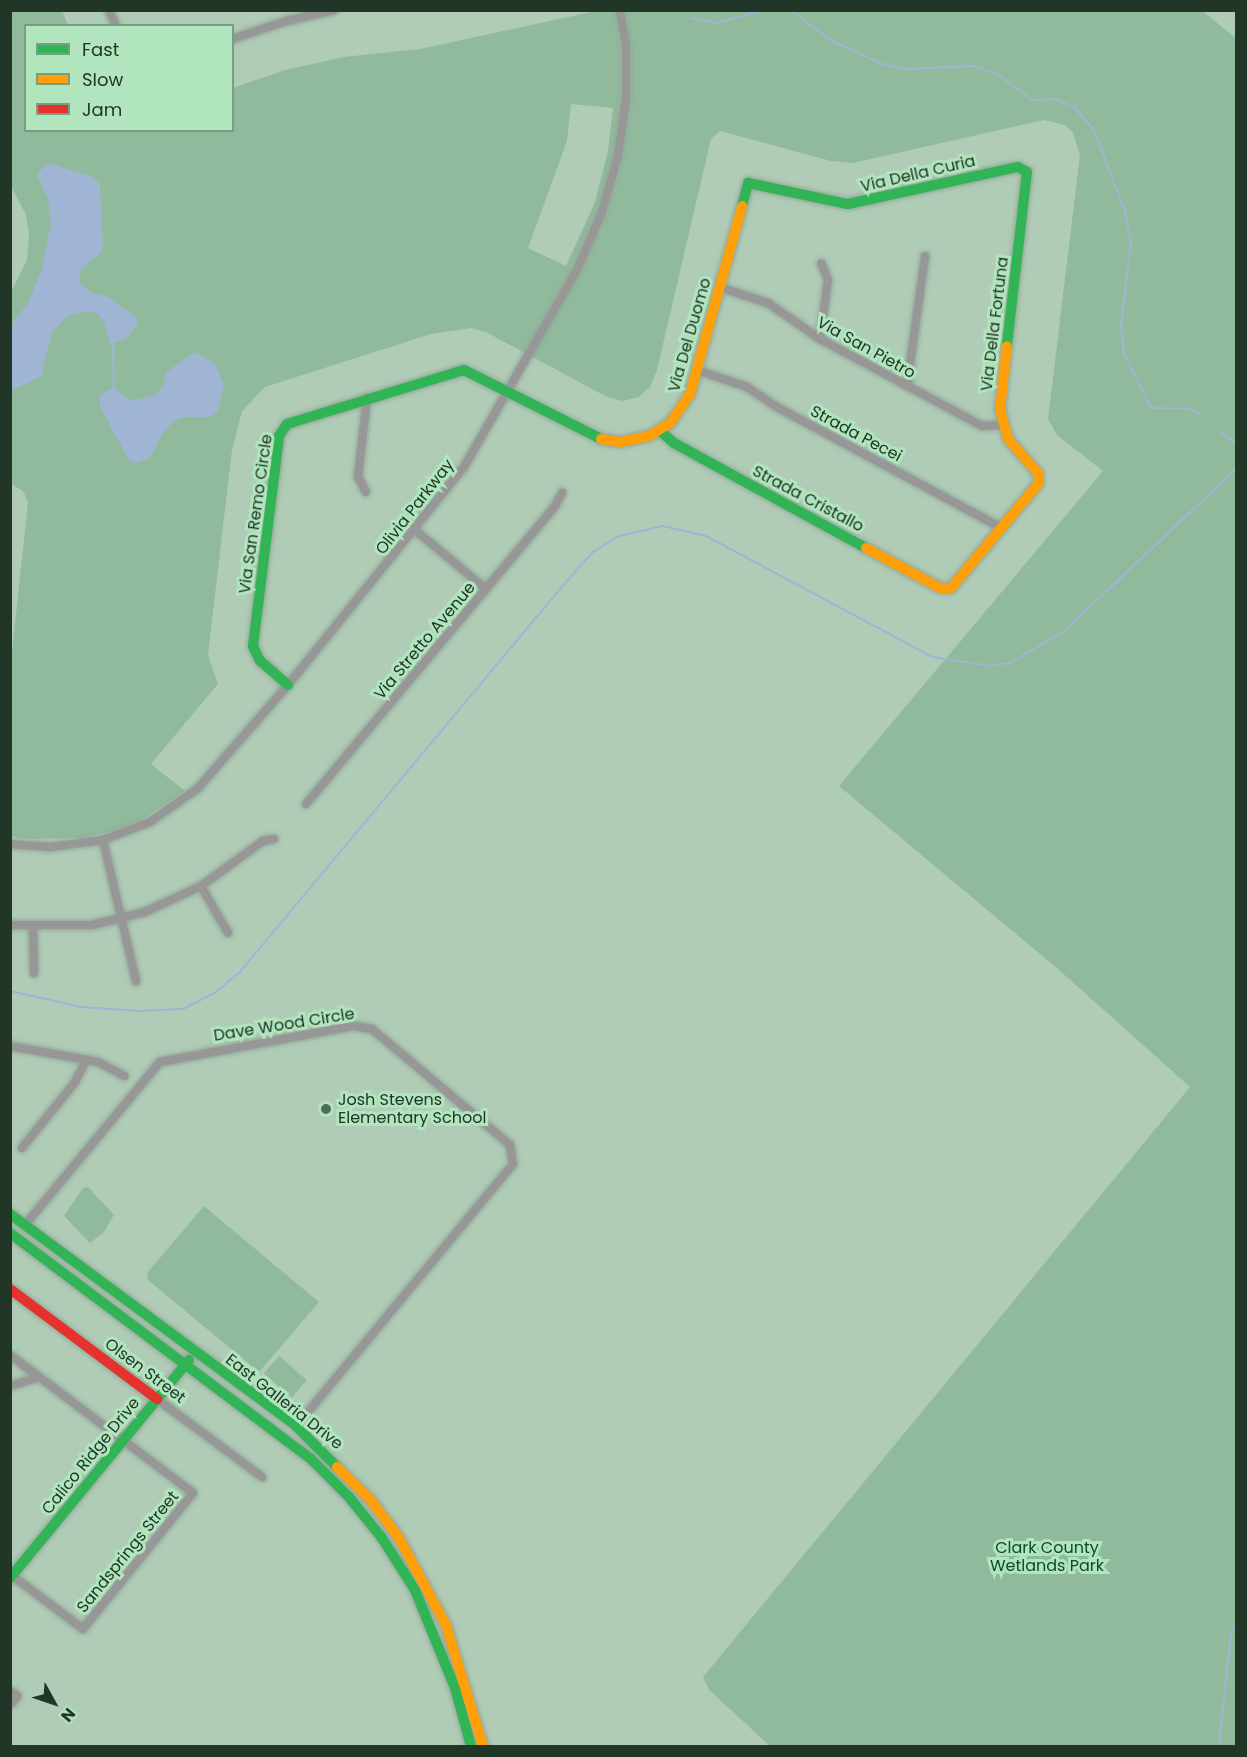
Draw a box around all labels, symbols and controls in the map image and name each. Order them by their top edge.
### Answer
legend [24,24,234,132]
text: Fast [82,37,119,62]
text: Slow [82,67,123,92]
text: Jam [82,97,122,122]
street label: Via Della Curia [859,151,977,197]
street label: Via Della Fortuna [977,256,1013,392]
street label: Via Del Duomo [665,276,715,394]
street label: Via San Pietro [813,313,919,383]
street label: Strada Pecei [807,402,905,466]
street label: Via San Remo Circle [235,433,277,595]
street label: Olivia Parkway [372,456,458,558]
street label: Strada Cristallo [749,462,867,536]
street label: Via Stretto Avenue [370,578,480,704]
street label: Dave Wood Circle [212,1004,356,1046]
place label: Josh Stevens Elementary School [338,1090,486,1128]
marker: Josh Stevens Elementary School [319,1102,333,1116]
street label: Olsen Street [101,1334,189,1408]
street label: East Galleria Drive [221,1350,347,1454]
street label: Calico Ridge Drive [38,1394,144,1518]
street label: Sandsprings Street [73,1487,183,1617]
park label: Clark County Wetlands Park [990,1538,1104,1576]
north arrow [24,1673,84,1733]
text: N [55,1703,81,1727]

